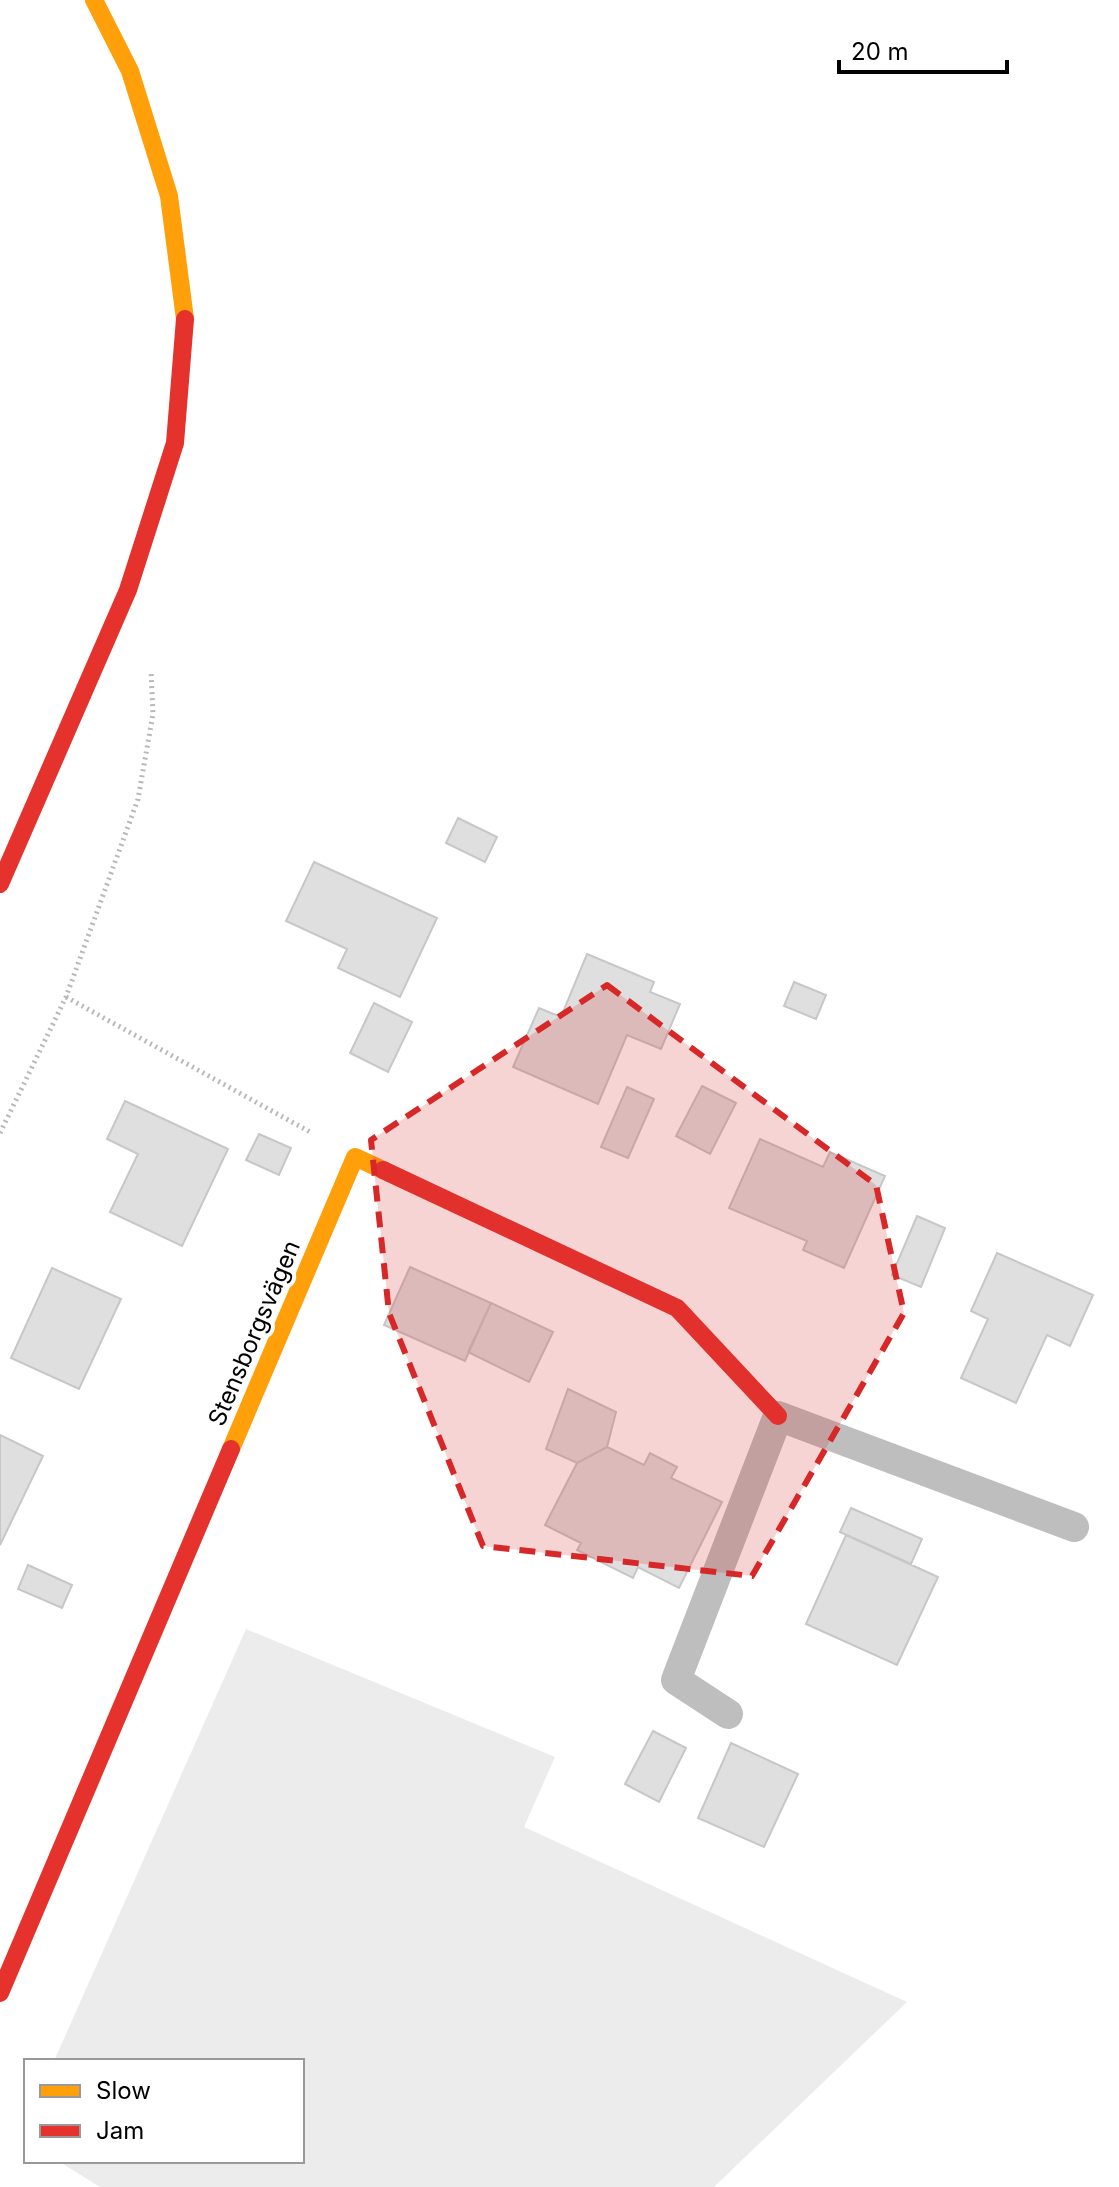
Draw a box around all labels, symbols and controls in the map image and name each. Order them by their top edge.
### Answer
scale bar [839,24,1007,74]
text: 20 m [851,37,909,66]
street label: Stensborgsvägen [202,1236,306,1430]
legend [24,2059,304,2163]
text: Slow [96,2076,151,2105]
text: Jam [96,2116,144,2145]

